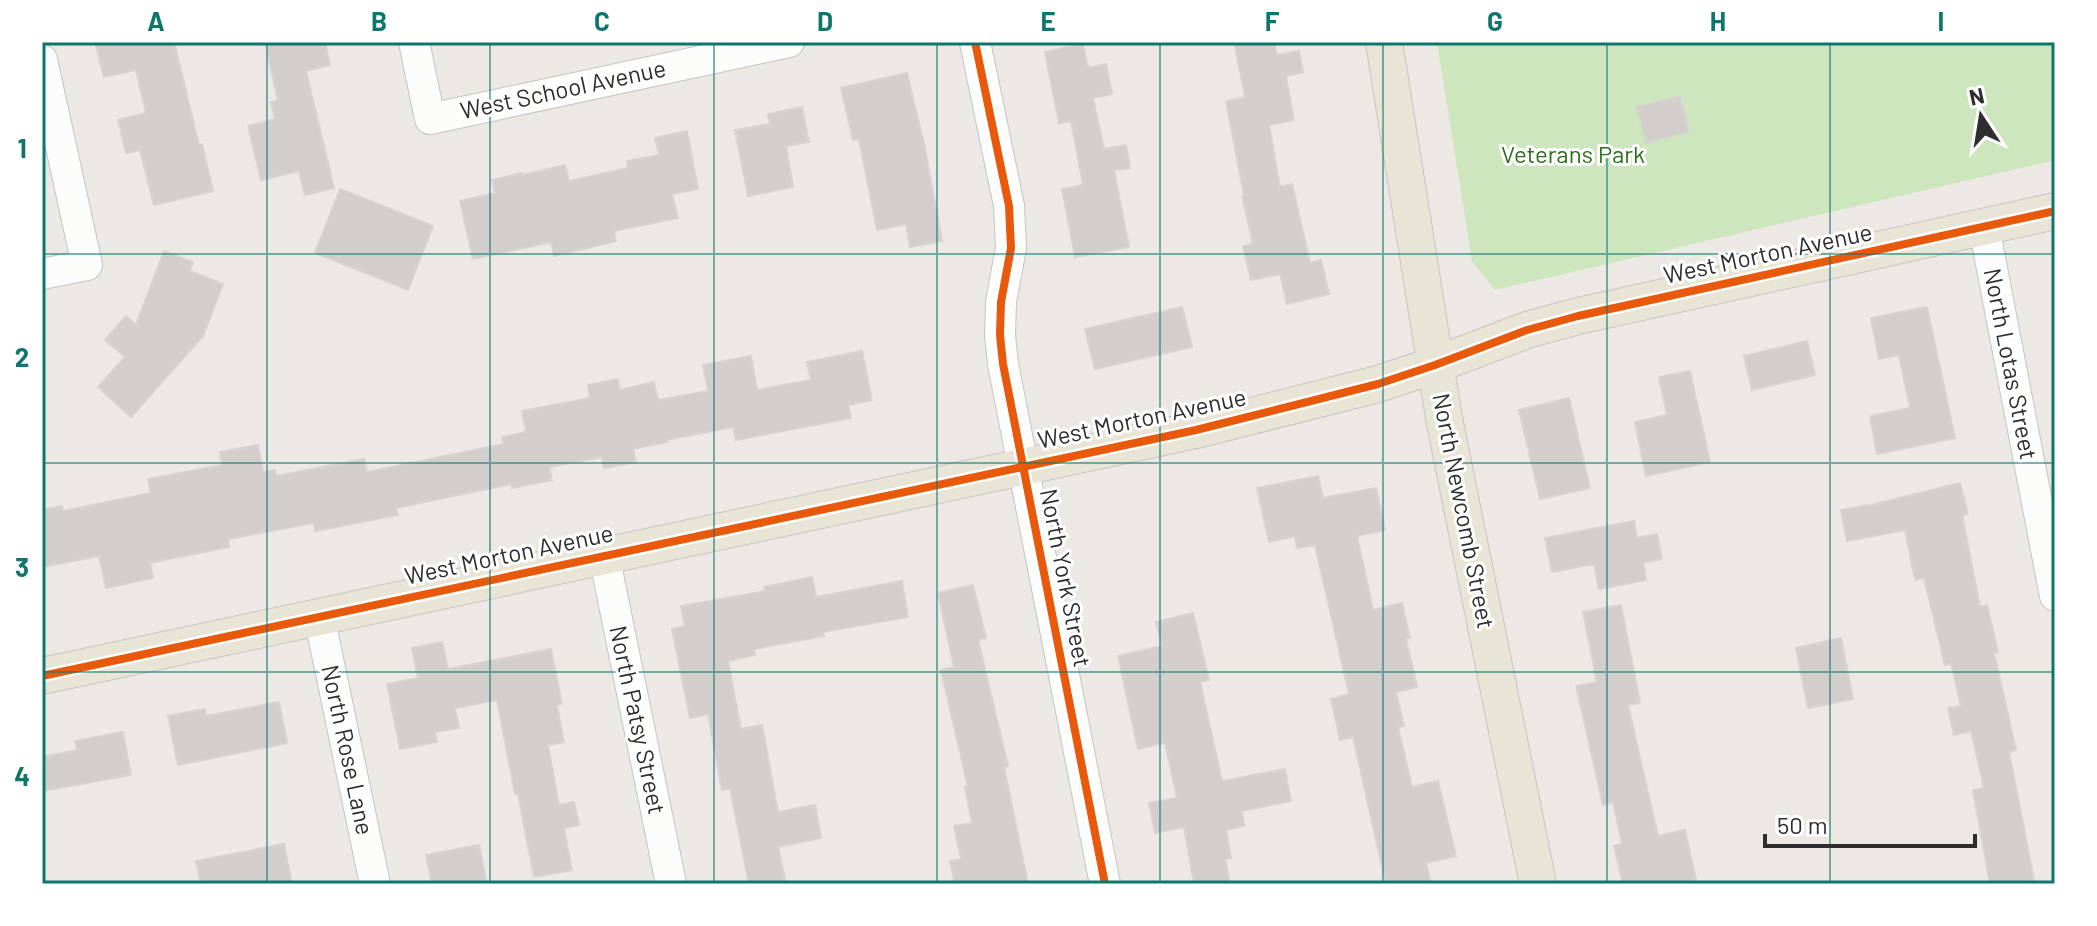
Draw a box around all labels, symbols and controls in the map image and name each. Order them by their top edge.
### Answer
text: A [147,5,165,36]
text: B [371,5,387,36]
text: C [594,5,610,36]
text: D [817,5,833,36]
text: E [1040,5,1056,36]
text: F [1265,5,1280,36]
text: G [1487,5,1503,36]
text: H [1710,5,1726,36]
text: I [1938,5,1944,36]
street label: West School Avenue [457,53,668,124]
north arrow [1941,76,2021,156]
text: N [1967,81,1986,110]
text: 1 [17,132,27,163]
park label: Veterans Park [1501,139,1645,168]
street label: West Morton Avenue [1661,216,1875,289]
street label: North Lotas Street [1979,266,2044,462]
text: 2 [15,341,29,372]
street label: West Morton Avenue [1035,381,1249,454]
street label: North Newcomb Street [1427,391,1502,631]
street label: North York Street [1035,486,1098,669]
street label: West Morton Avenue [402,517,616,590]
text: 3 [15,551,29,582]
street label: North Patsy Street [604,623,673,817]
street label: North Rose Lane [316,662,381,837]
text: 4 [14,760,30,791]
scale bar [1765,798,1975,848]
text: 50 m [1777,810,1828,839]

